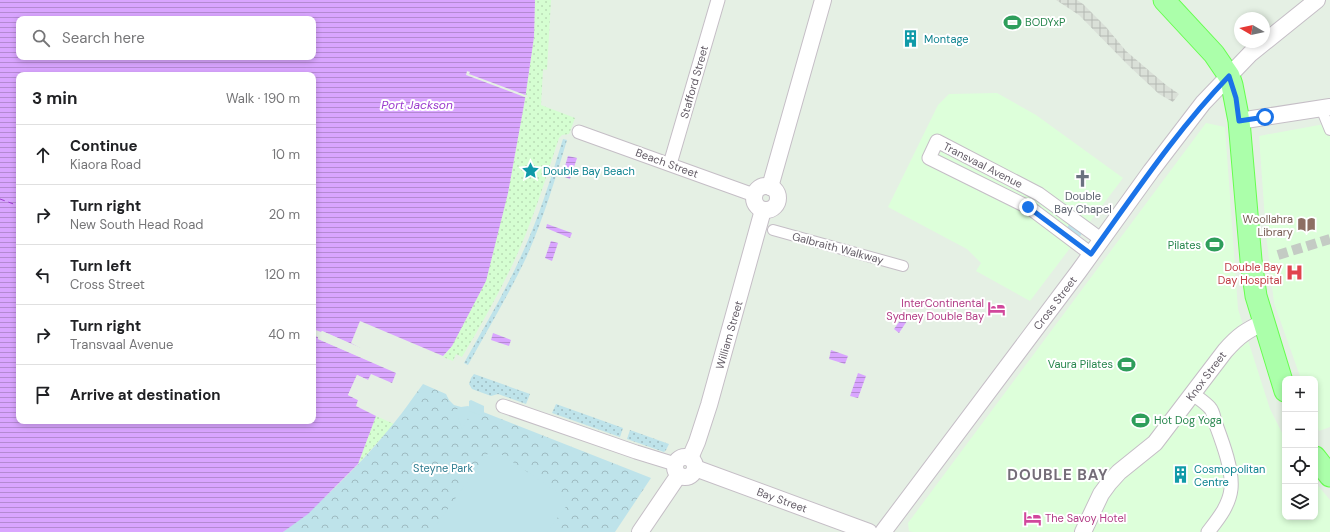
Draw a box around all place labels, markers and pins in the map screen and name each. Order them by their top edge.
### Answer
sports icon: BODYxP [1002,12,1022,32]
place label: BODYxP [1025,15,1065,29]
building icon: Montage [901,29,921,49]
place label: Montage [924,32,969,46]
place icon: Double Bay Beach [520,161,540,181]
place label: Double Bay Beach [543,164,635,178]
church icon: Double Bay Chapel [1073,168,1093,188]
place label: Double Bay Chapel [1054,189,1112,216]
place label: Woollahra Library [1243,212,1293,239]
library icon: Woollahra Library [1296,215,1316,235]
sports icon: Pilates [1204,235,1224,255]
place label: Pilates [1168,238,1201,252]
place label: Double Bay Day Hospital [1218,260,1282,287]
hospital icon: Double Bay Day Hospital [1285,263,1305,283]
place label: InterContinental Sydney Double Bay [886,296,984,323]
hotel icon: InterContinental Sydney Double Bay [987,299,1007,319]
sports icon: Vaura Pilates [1116,354,1136,374]
place label: Vaura Pilates [1048,357,1113,371]
sports icon: Hot Dog Yoga [1131,410,1151,430]
place label: Hot Dog Yoga [1154,413,1222,427]
place label: Cosmopolitan Centre [1194,462,1265,489]
building icon: Cosmopolitan Centre [1171,465,1191,485]
hotel icon: The Savoy Hotel [1022,508,1042,528]
place label: The Savoy Hotel [1045,511,1126,525]

